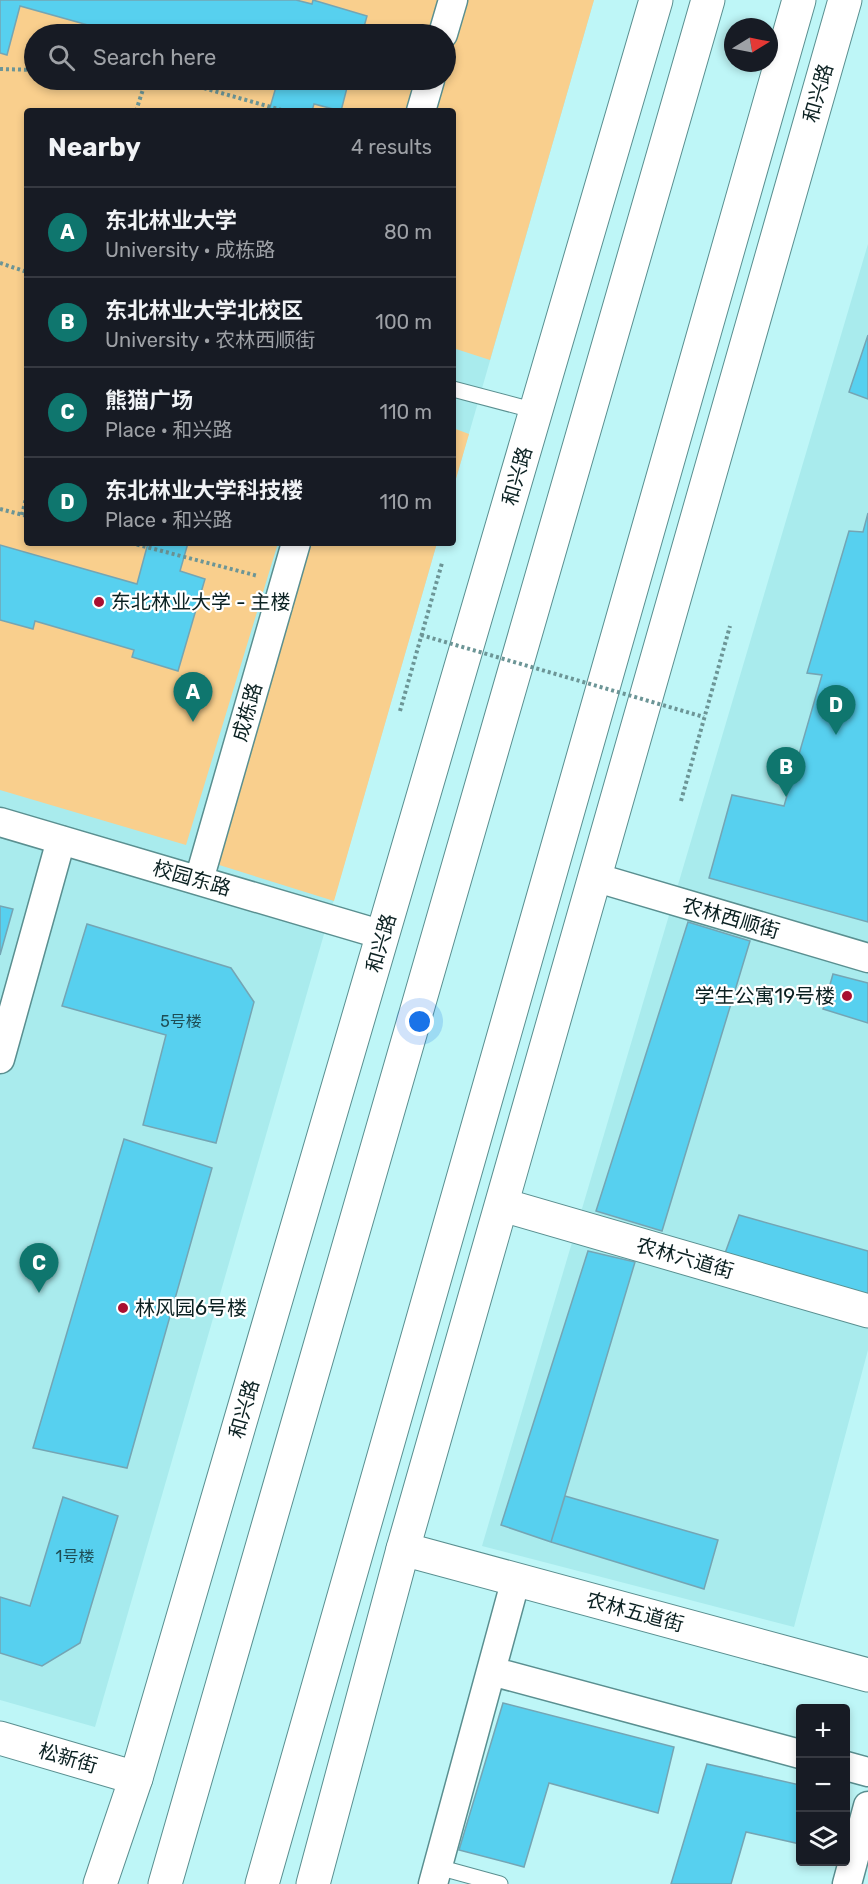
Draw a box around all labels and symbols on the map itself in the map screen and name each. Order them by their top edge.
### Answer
north arrow [724,18,778,72]
street label: 和兴路 [798,61,838,125]
street label: 和兴路 [497,444,537,508]
place label: 东北林业大学 - 主楼 [111,590,290,614]
marker: 东北林业大学 - 主楼 [92,595,106,609]
pin: A [174,672,212,722]
street label: 成栋路 [227,680,267,744]
pin: D [816,686,856,735]
pin: B [766,748,806,797]
street label: 校园东路 [150,855,234,901]
street label: 农林西顺街 [680,893,782,943]
street label: 和兴路 [361,911,401,975]
place label: 学生公寓19号楼 [695,984,835,1008]
marker: 学生公寓19号楼 [840,989,854,1003]
your location [405,1007,434,1036]
house number: 5号楼 [160,1012,202,1031]
street label: 农林六道街 [634,1233,736,1283]
pin: C [20,1244,58,1293]
place label: 林风园6号楼 [135,1296,247,1320]
marker: 林风园6号楼 [116,1301,130,1315]
street label: 和兴路 [224,1377,264,1441]
house number: 1号楼 [56,1547,94,1566]
street label: 农林五道街 [584,1587,686,1637]
street label: 松新街 [36,1738,100,1778]

